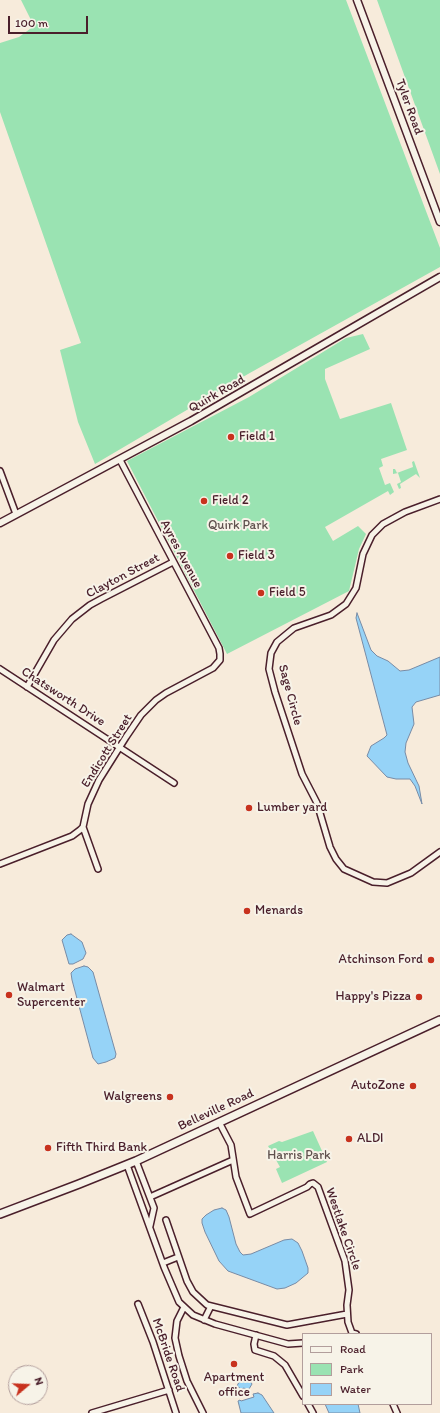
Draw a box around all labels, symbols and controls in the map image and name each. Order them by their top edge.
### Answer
scale bar [10,8,90,34]
text: 100 m [15,16,48,30]
street label: Tyler Road [392,77,426,137]
street label: Quirk Road [186,372,248,416]
place label: Field 1 [239,429,275,445]
marker: Field 1 [226,432,236,442]
place label: Field 2 [212,493,249,509]
marker: Field 2 [199,496,209,506]
street label: Ayres Avenue [157,517,205,591]
park label: Quirk Park [208,518,268,534]
place label: Field 3 [238,548,275,564]
street label: Clayton Street [84,550,162,602]
marker: Field 3 [225,551,235,561]
place label: Field 5 [269,585,306,601]
marker: Field 5 [256,588,266,598]
street label: Sage Circle [274,663,306,727]
street label: Chatsworth Drive [18,664,108,730]
street label: Endicott Street [78,711,136,791]
place label: Lumber yard [257,800,327,816]
marker: Lumber yard [244,803,254,813]
place label: Menards [255,903,303,919]
marker: Menards [242,906,252,916]
place label: Atchinson Ford [339,952,423,968]
marker: Atchinson Ford [426,955,436,965]
place label: Walmart Supercenter [17,980,85,1011]
place label: Happy's Pizza [336,989,411,1005]
marker: Walmart Supercenter [4,990,14,1000]
marker: Happy's Pizza [414,992,424,1002]
place label: AutoZone [351,1078,405,1094]
marker: AutoZone [408,1081,418,1091]
street label: Belleville Road [176,1086,256,1134]
place label: Walgreens [104,1089,162,1105]
marker: Walgreens [165,1092,175,1102]
place label: ALDI [357,1131,383,1147]
marker: ALDI [344,1134,354,1144]
place label: Fifth Third Bank [56,1140,147,1156]
marker: Fifth Third Bank [43,1143,53,1153]
park label: Harris Park [267,1148,331,1164]
street label: Westlake Circle [322,1186,364,1272]
street label: McBride Road [148,1316,188,1394]
legend [302,1333,432,1405]
text: Road [340,1342,366,1356]
marker: Apartment office [229,1359,239,1369]
text: Park [340,1362,364,1376]
north arrow [8,1365,48,1405]
place label: Apartment office [204,1370,264,1401]
text: N [32,1376,46,1387]
text: Water [340,1382,371,1396]

